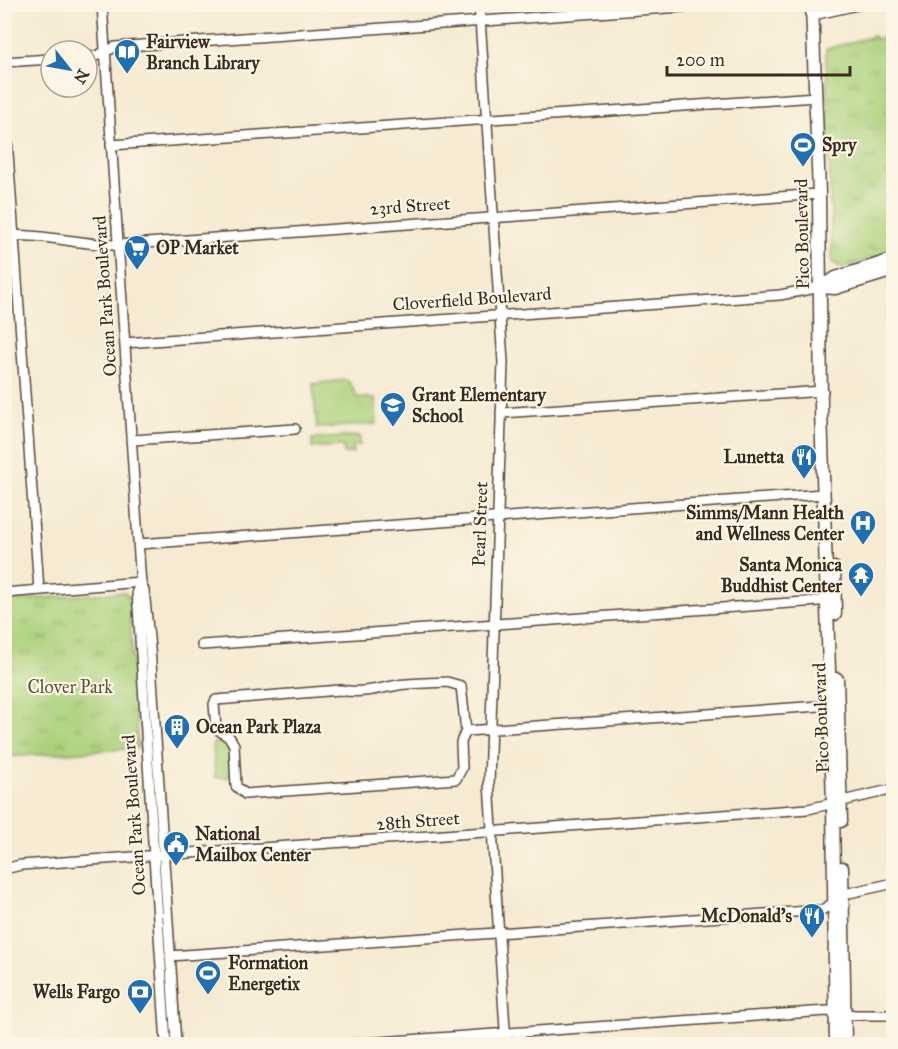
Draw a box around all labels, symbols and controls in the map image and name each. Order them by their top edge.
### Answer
place label: Fairview Branch Library [146,31,261,75]
library icon: Fairview Branch Library [112,37,142,75]
north arrow [39,39,99,99]
scale bar [667,39,850,77]
text: 200 m [676,49,725,71]
text: N [70,66,93,88]
sports icon: Spry [788,130,818,168]
place label: Spry [822,134,858,157]
street label: Pico Boulevard [790,178,814,290]
street label: 23rd Street [369,192,451,220]
street label: Ocean Park Boulevard [88,215,122,377]
supermarket icon: OP Market [122,233,152,271]
place label: OP Market [156,237,239,259]
street label: Cloverfield Boulevard [392,282,552,316]
place label: Grant Elementary School [412,384,548,427]
school or university icon: Grant Elementary School [378,390,408,428]
restaurant icon: Lunetta [789,442,819,480]
place label: Lunetta [724,446,784,468]
street label: Pearl Street [468,480,492,567]
place label: Simms/Mann Health and Wellness Center [686,502,845,545]
hospital icon: Simms/Mann Health and Wellness Center [848,508,878,546]
place label: Santa Monica Buddhist Center [721,554,843,597]
temple icon: Santa Monica Buddhist Center [846,560,876,598]
street label: Pico Boulevard [808,662,834,774]
park label: Clover Park [27,676,113,698]
building icon: Ocean Park Plaza [162,712,192,750]
place label: Ocean Park Plaza [196,716,322,738]
street label: Ocean Park Boulevard [117,734,151,896]
street label: 28th Street [376,807,461,835]
place label: National Mailbox Center [195,823,312,866]
public building icon: National Mailbox Center [161,829,191,867]
restaurant icon: McDonald's [797,901,827,939]
place label: McDonald's [701,905,792,927]
place label: Formation Energetix [228,952,308,996]
sports icon: Formation Energetix [193,958,223,996]
bank icon: Wells Fargo [125,977,155,1015]
place label: Wells Fargo [33,981,120,1004]

